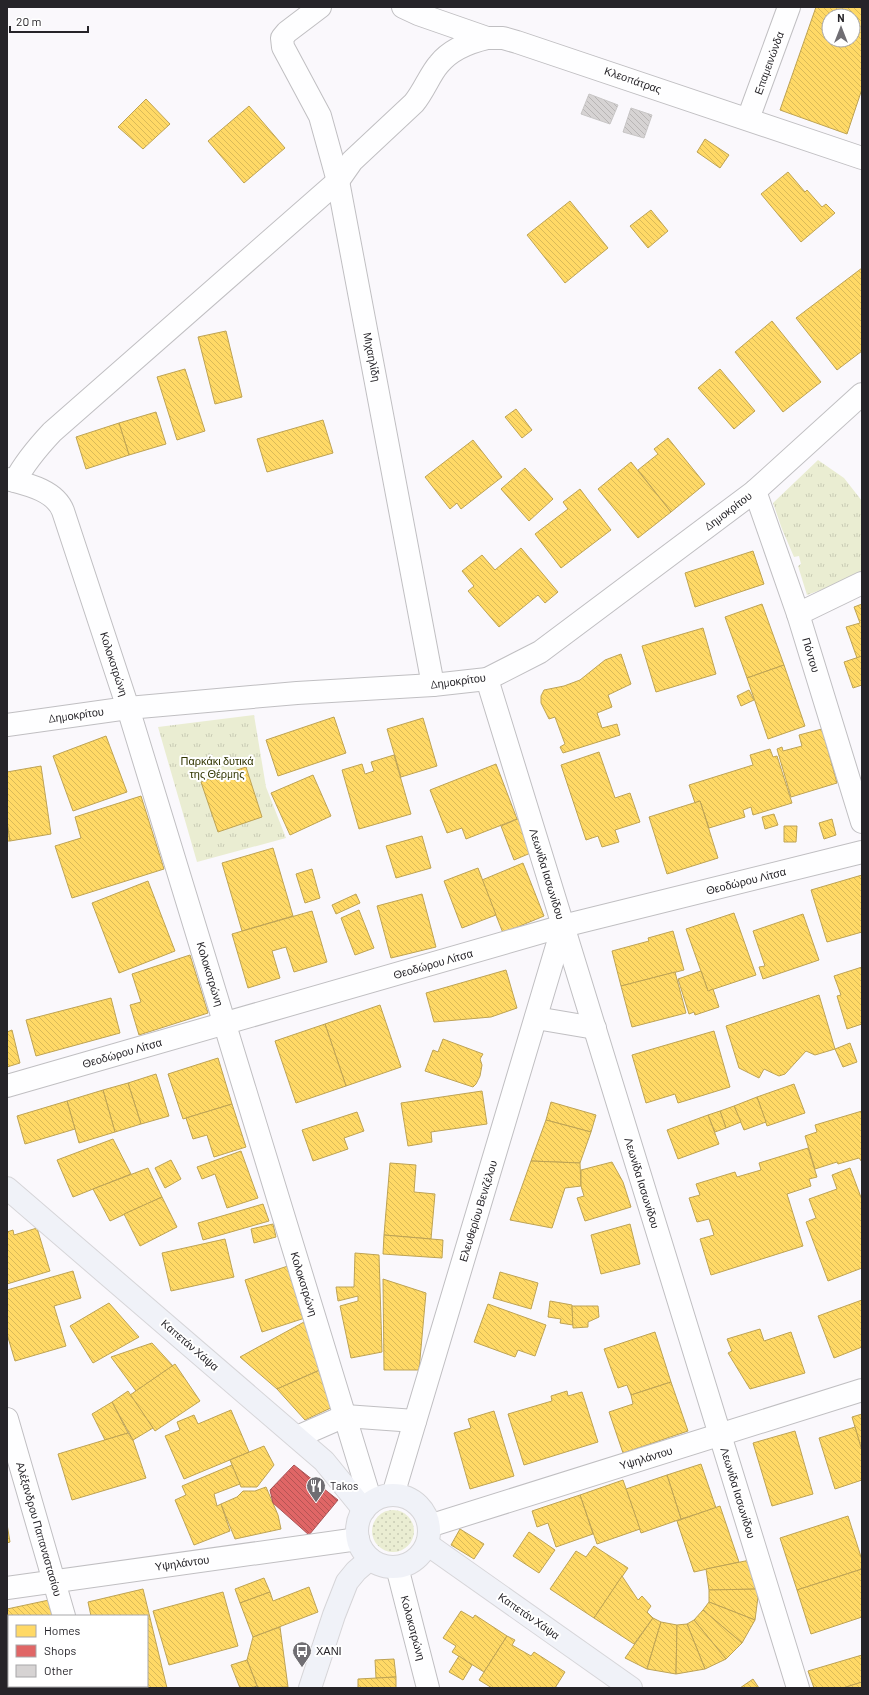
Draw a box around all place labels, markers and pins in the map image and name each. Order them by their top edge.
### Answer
restaurant icon: Takos [305,1475,327,1503]
place label: Takos [330,1479,358,1492]
bus stop icon: ΧΑΝΙ [291,1640,313,1668]
place label: ΧΑΝΙ [316,1644,342,1657]

